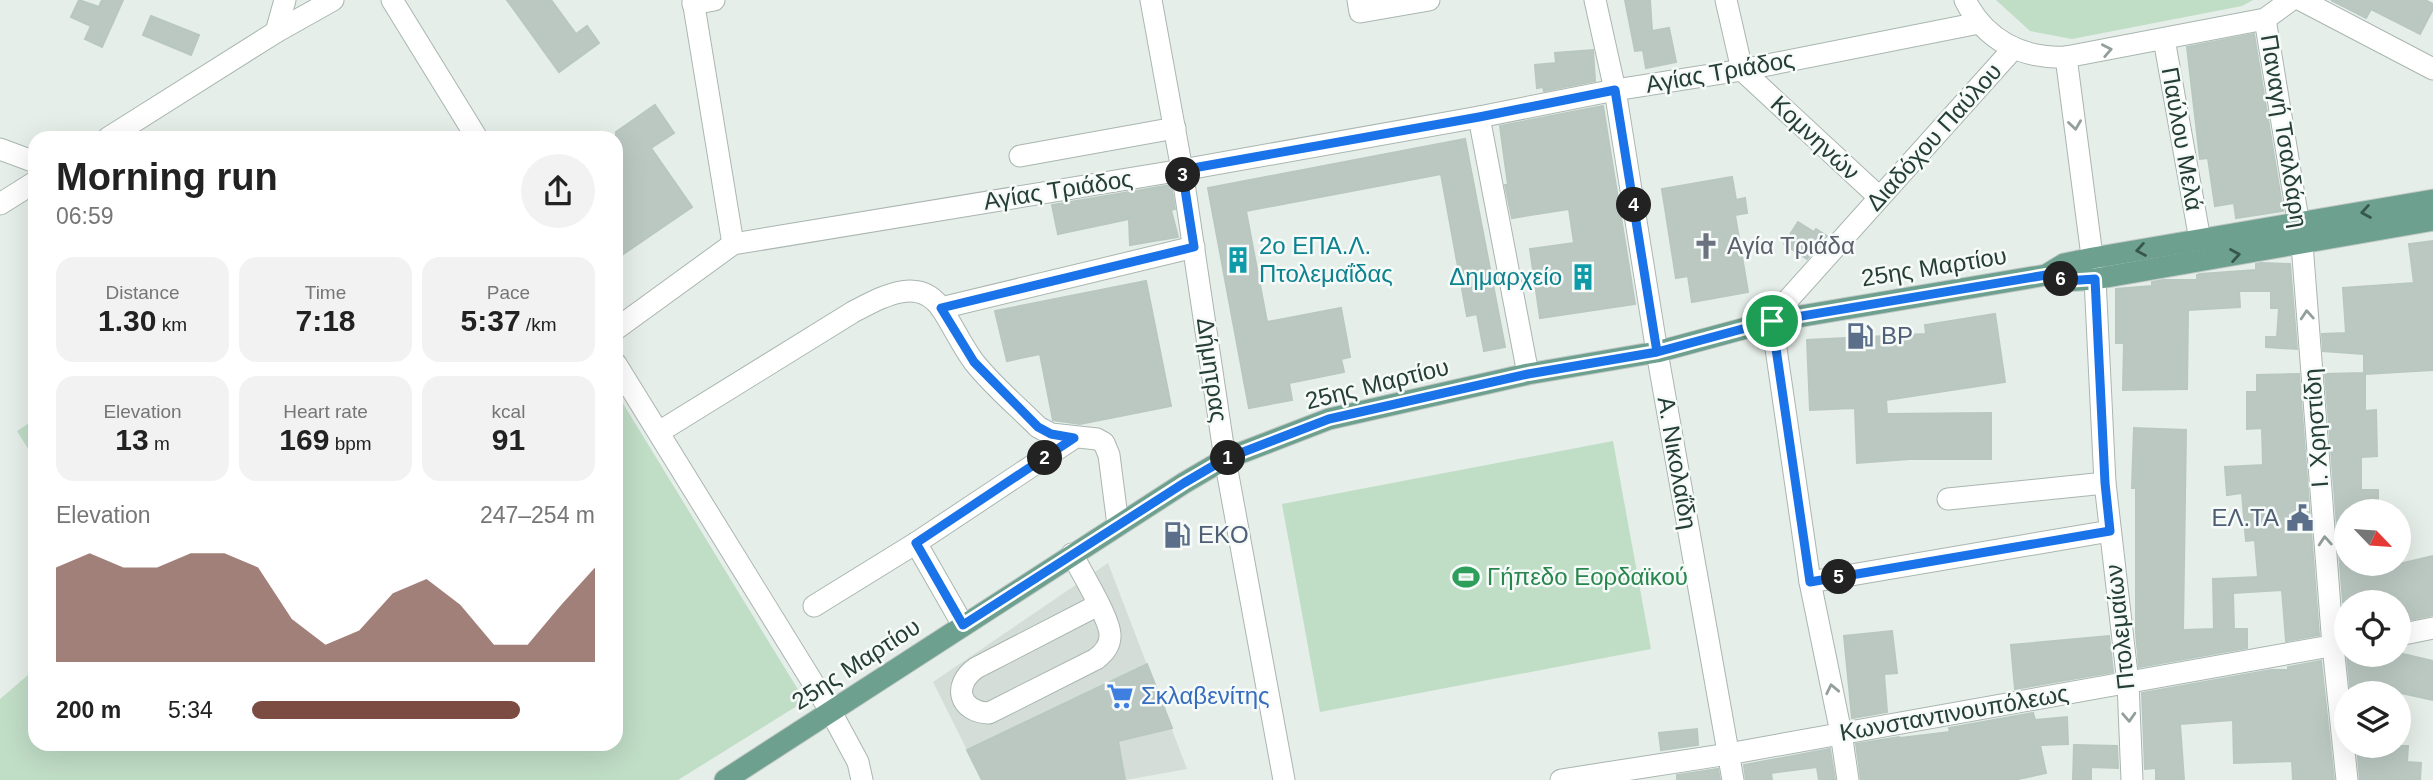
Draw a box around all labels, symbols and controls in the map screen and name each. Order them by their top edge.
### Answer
street label: Παναγή Τσαλδάρη [2256,32,2313,229]
one-way arrow [2101,43,2113,58]
street label: Αγίας Τριάδος [1644,45,1796,98]
street label: Διαδόχου Παύλου [1860,57,2007,216]
street label: Παύλου Μελά [2157,65,2208,213]
street label: Κομνηνών [1766,90,1865,185]
one-way arrow [2067,119,2082,131]
button: share [521,154,595,228]
text: Morning run [56,156,278,198]
pin: 3 [1166,158,1200,192]
street label: Αγίας Τριάδος [982,164,1134,215]
text: 3 [1177,164,1188,185]
pin: 4 [1616,188,1652,222]
text: 4 [1628,194,1639,215]
text: 06:59 [56,203,114,229]
one-way arrow [2360,204,2372,219]
church icon: Αγία Τριάδα [1691,231,1721,261]
place label: 2ο ΕΠΑ.Λ. Πτολεμαΐδας [1259,232,1393,287]
place label: Αγία Τριάδα [1727,232,1855,259]
street label: 25ης Μαρτίου [1859,242,2009,291]
one-way arrow [2136,242,2147,257]
building icon: 2ο ΕΠΑ.Λ. Πτολεμαΐδας [1223,245,1253,275]
one-way arrow [2229,248,2241,263]
building icon: Δημαρχείο [1568,262,1598,292]
pin: 6 [2044,262,2078,296]
place label: Δημαρχείο [1449,263,1562,290]
text: 6 [2055,268,2066,289]
text: Distance [106,282,179,303]
text: Time [305,282,346,303]
text: Pace [487,282,530,303]
pin [1742,291,1802,351]
icon: arrive [1753,302,1791,340]
text: 1.30 [98,304,156,337]
text: 7:18 [295,304,356,337]
text: 5:37 [461,304,521,337]
one-way arrow [2300,309,2315,320]
text: km [156,314,187,335]
text: /km [521,314,556,335]
street label: Δήμητρας [1192,316,1233,424]
fuel station icon: BP [1845,321,1875,351]
place label: BP [1881,322,1913,349]
street label: 25ης Μαρτίου [1302,353,1451,414]
street label: Ι. Χρηστίδη [2298,368,2333,489]
street label: Α. Νικολαΐδη [1653,395,1702,531]
text: Elevation [103,401,182,422]
text: Heart rate [283,401,368,422]
text: kcal [492,401,525,422]
text: 13 [115,423,149,456]
text: 169 [279,423,329,456]
text: 91 [492,423,525,456]
text: m [149,433,170,454]
text: bpm [329,433,372,454]
pin: 2 [1028,440,1062,476]
pin: 1 [1210,440,1246,476]
text: 2 [1039,447,1050,468]
text: 1 [1222,447,1233,468]
north arrow [2334,499,2412,576]
map controls [2334,499,2411,758]
text: Elevation [56,502,151,528]
text: 247–254 m [480,502,595,528]
public building icon: ΕΛ.ΤΑ [2285,503,2315,533]
place label: ΕΛ.ΤΑ [2211,504,2279,531]
fuel station icon: EKO [1162,520,1192,550]
place label: EKO [1198,521,1249,548]
one-way arrow [2318,536,2333,547]
pin: 5 [1822,560,1856,594]
sports icon: Γήπεδο Εορδαϊκού [1451,562,1481,592]
place label: Γήπεδο Εορδαϊκού [1487,563,1688,590]
street label: Πτολεμαίων [2099,563,2140,691]
text: 5 [1833,566,1844,587]
button: locate [2334,590,2411,667]
street label: 25ης Μαρτίου [787,612,925,715]
street label: Κωνσταντινουπόλεως [1837,679,2071,746]
supermarket icon: Σκλαβενίτης [1105,681,1135,711]
button: layers [2334,681,2411,758]
place label: Σκλαβενίτης [1141,682,1270,709]
one-way arrow [1826,683,1841,695]
text: 200 m [56,697,121,723]
text: 5:34 [168,697,213,723]
one-way arrow [2122,712,2137,723]

